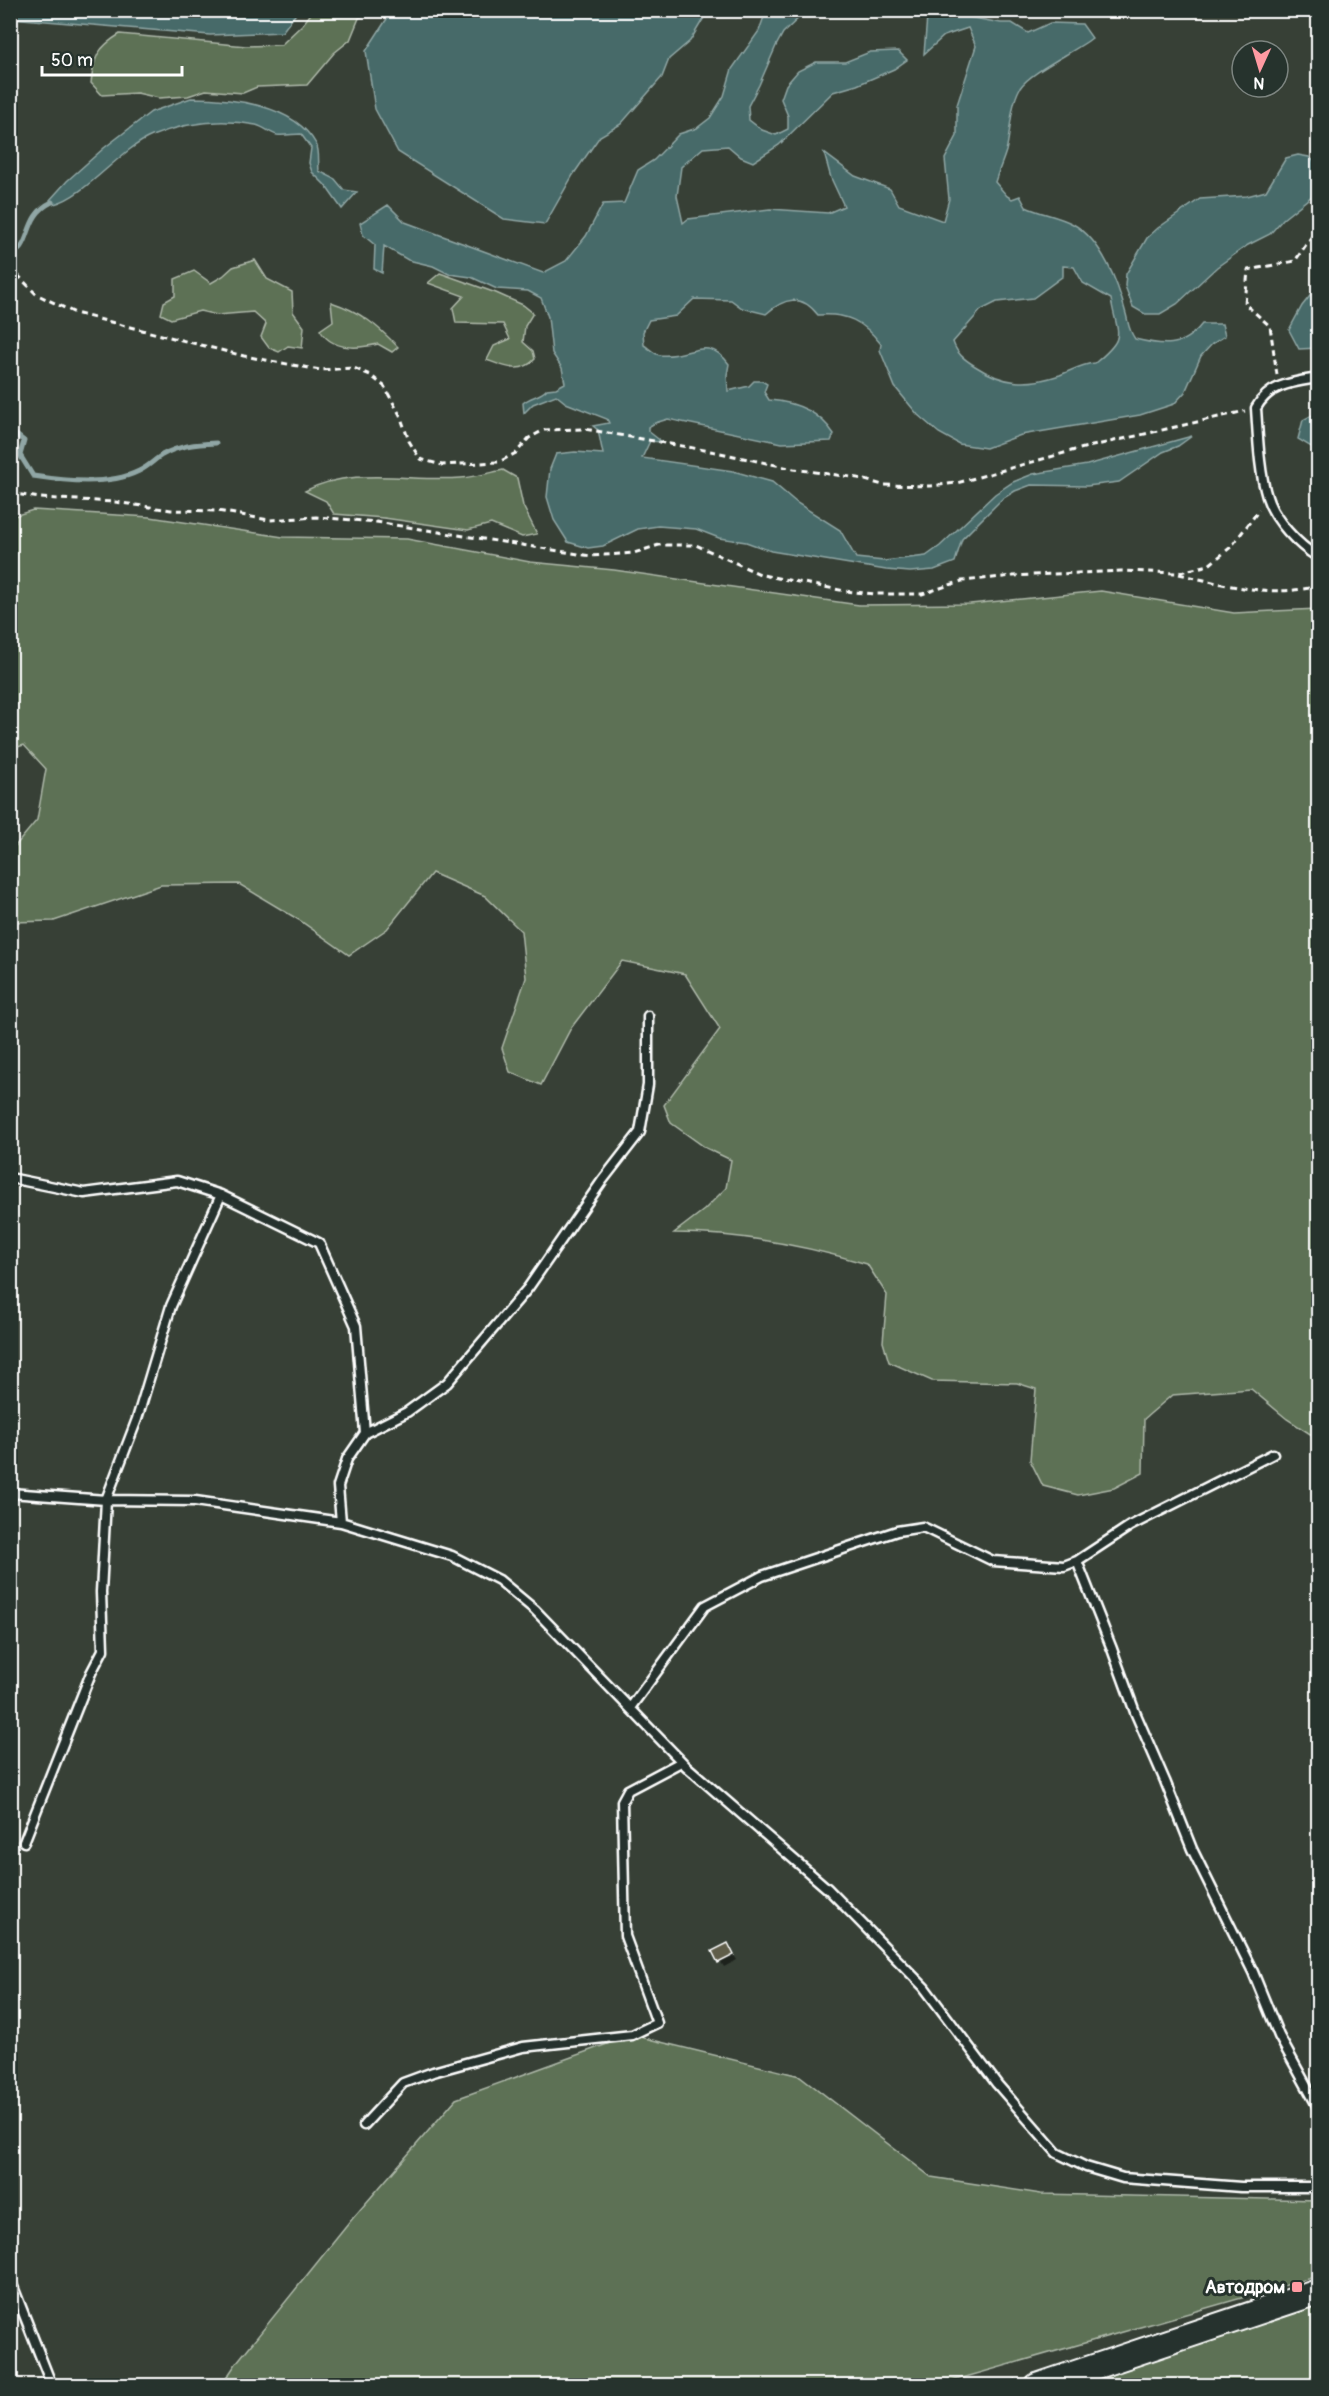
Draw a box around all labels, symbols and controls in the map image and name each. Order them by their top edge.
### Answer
scale bar [42,39,182,77]
north arrow [1230,39,1290,99]
text: 50 m [51,49,93,72]
text: N [1253,73,1265,93]
place label: Автодром [1205,2276,1285,2299]
marker: Автодром [1290,2280,1304,2294]

